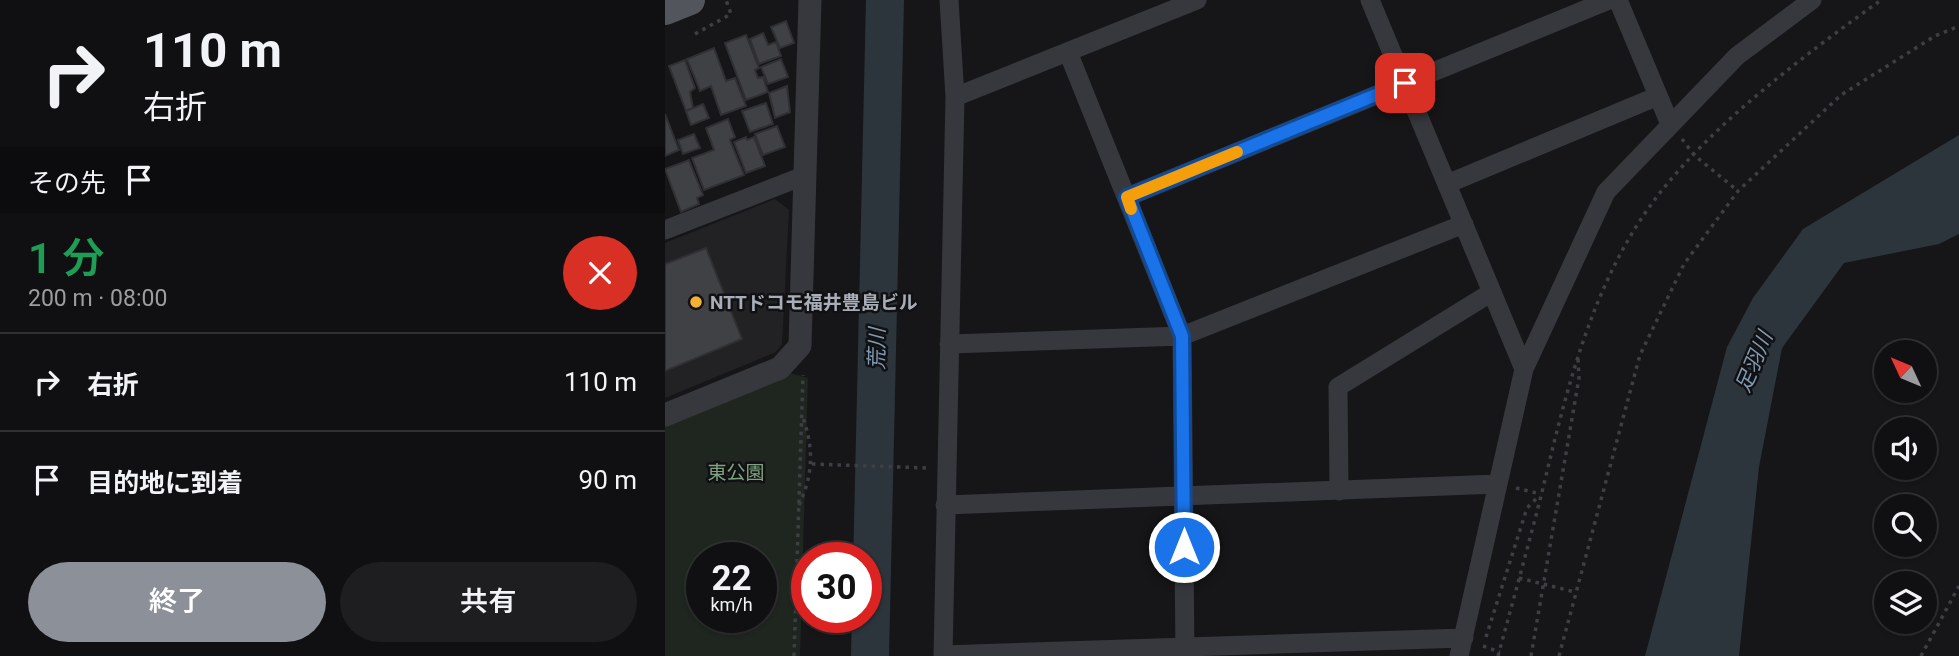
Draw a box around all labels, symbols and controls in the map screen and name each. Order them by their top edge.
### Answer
text: 110 m [143,22,282,79]
icon: right [28,28,119,119]
pin [1375,53,1435,113]
icon: arrive [1386,64,1424,102]
text: 右折 [143,88,207,126]
icon: arrive [120,161,158,199]
text: その先 [28,168,106,198]
text: 1 分 [28,234,104,283]
button: close [563,236,637,310]
text: 200 m · 08:00 [28,285,167,312]
place label: NTTドコモ福井豊島ビル [710,291,918,314]
marker: NTTドコモ福井豊島ビル [688,294,704,310]
water label: 荒川 [865,326,889,370]
water label: 足羽川 [1731,326,1778,396]
north arrow [1874,340,1937,402]
map controls [1874,340,1937,634]
icon: right [28,363,66,401]
text: 110 m [564,367,637,397]
text: 右折 [87,370,139,400]
button: sound [1874,417,1937,480]
icon: arrive [28,461,66,499]
park label: 東公園 [707,461,765,484]
text: 90 m [579,465,637,495]
text: 目的地に到着 [87,468,243,498]
button: search [1874,494,1937,557]
position arrow [1147,510,1221,584]
speed limit sign: 30 [791,542,882,633]
text: 22 [711,558,752,599]
button: 終了 [28,562,326,642]
button: 共有 [340,562,637,642]
button: layers [1874,571,1937,634]
text: km/h [710,594,753,615]

